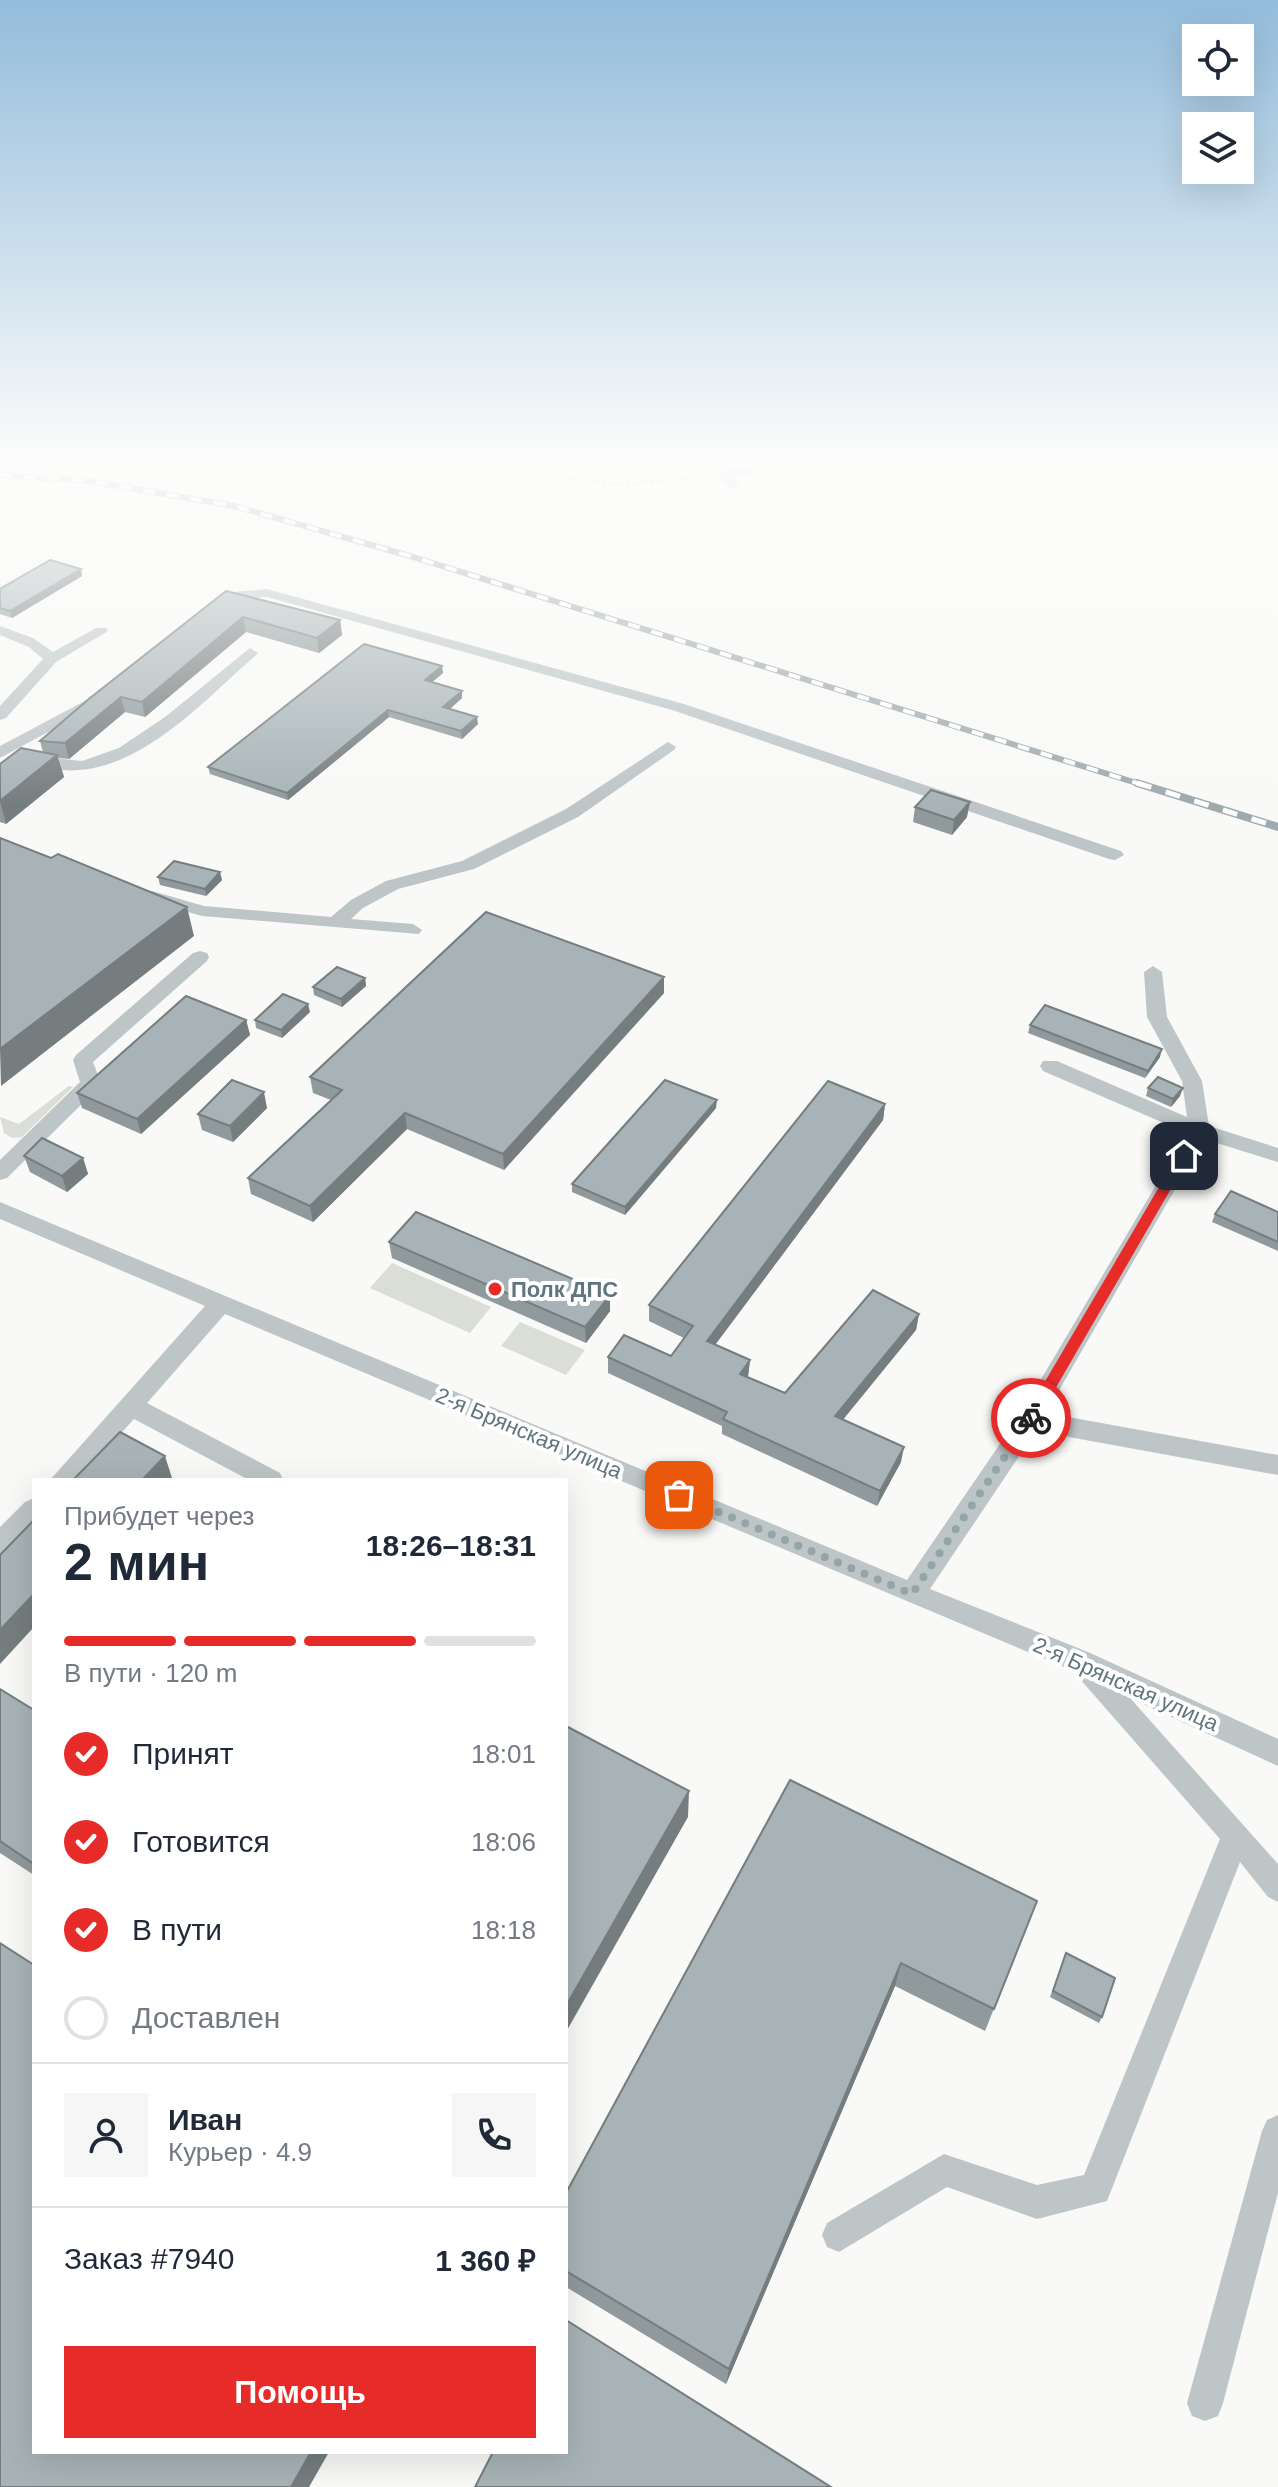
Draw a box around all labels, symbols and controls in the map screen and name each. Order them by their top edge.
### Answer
map controls [1182,24,1254,184]
button: locate [1182,24,1254,96]
button: layers [1182,112,1254,184]
pin [1150,1122,1218,1190]
icon: home [1162,1134,1206,1178]
place label: Полк ДПС [511,1277,618,1302]
marker: Полк ДПС [486,1280,504,1298]
courier [991,1378,1071,1458]
street label: 2-я Брянская улица [432,1382,627,1484]
icon: bike [1009,1396,1053,1440]
pin [645,1461,713,1529]
icon: bag [657,1473,701,1517]
text: Прибудет через [64,1501,254,1531]
text: 18:26–18:31 [366,1529,536,1562]
text: 2 мин [64,1533,209,1591]
street label: 2-я Брянская улица [1030,1632,1223,1736]
text: В пути · 120 m [64,1658,237,1688]
icon: check [64,1732,108,1776]
text: Принят [132,1737,234,1770]
text: 18:01 [471,1739,536,1769]
icon: check [64,1820,108,1864]
text: Готовится [132,1825,270,1858]
text: 18:06 [471,1827,536,1857]
icon: check [64,1908,108,1952]
text: В пути [132,1913,222,1946]
text: 18:18 [471,1915,536,1945]
text: Доставлен [132,2001,280,2034]
button: person [64,2093,148,2177]
button: phone [452,2093,536,2177]
text: Иван [168,2103,242,2136]
text: Курьер · 4.9 [168,2137,312,2167]
text: Заказ #7940 [64,2242,234,2275]
text: 1 360 ₽ [435,2244,536,2277]
button: Помощь [64,2346,536,2438]

